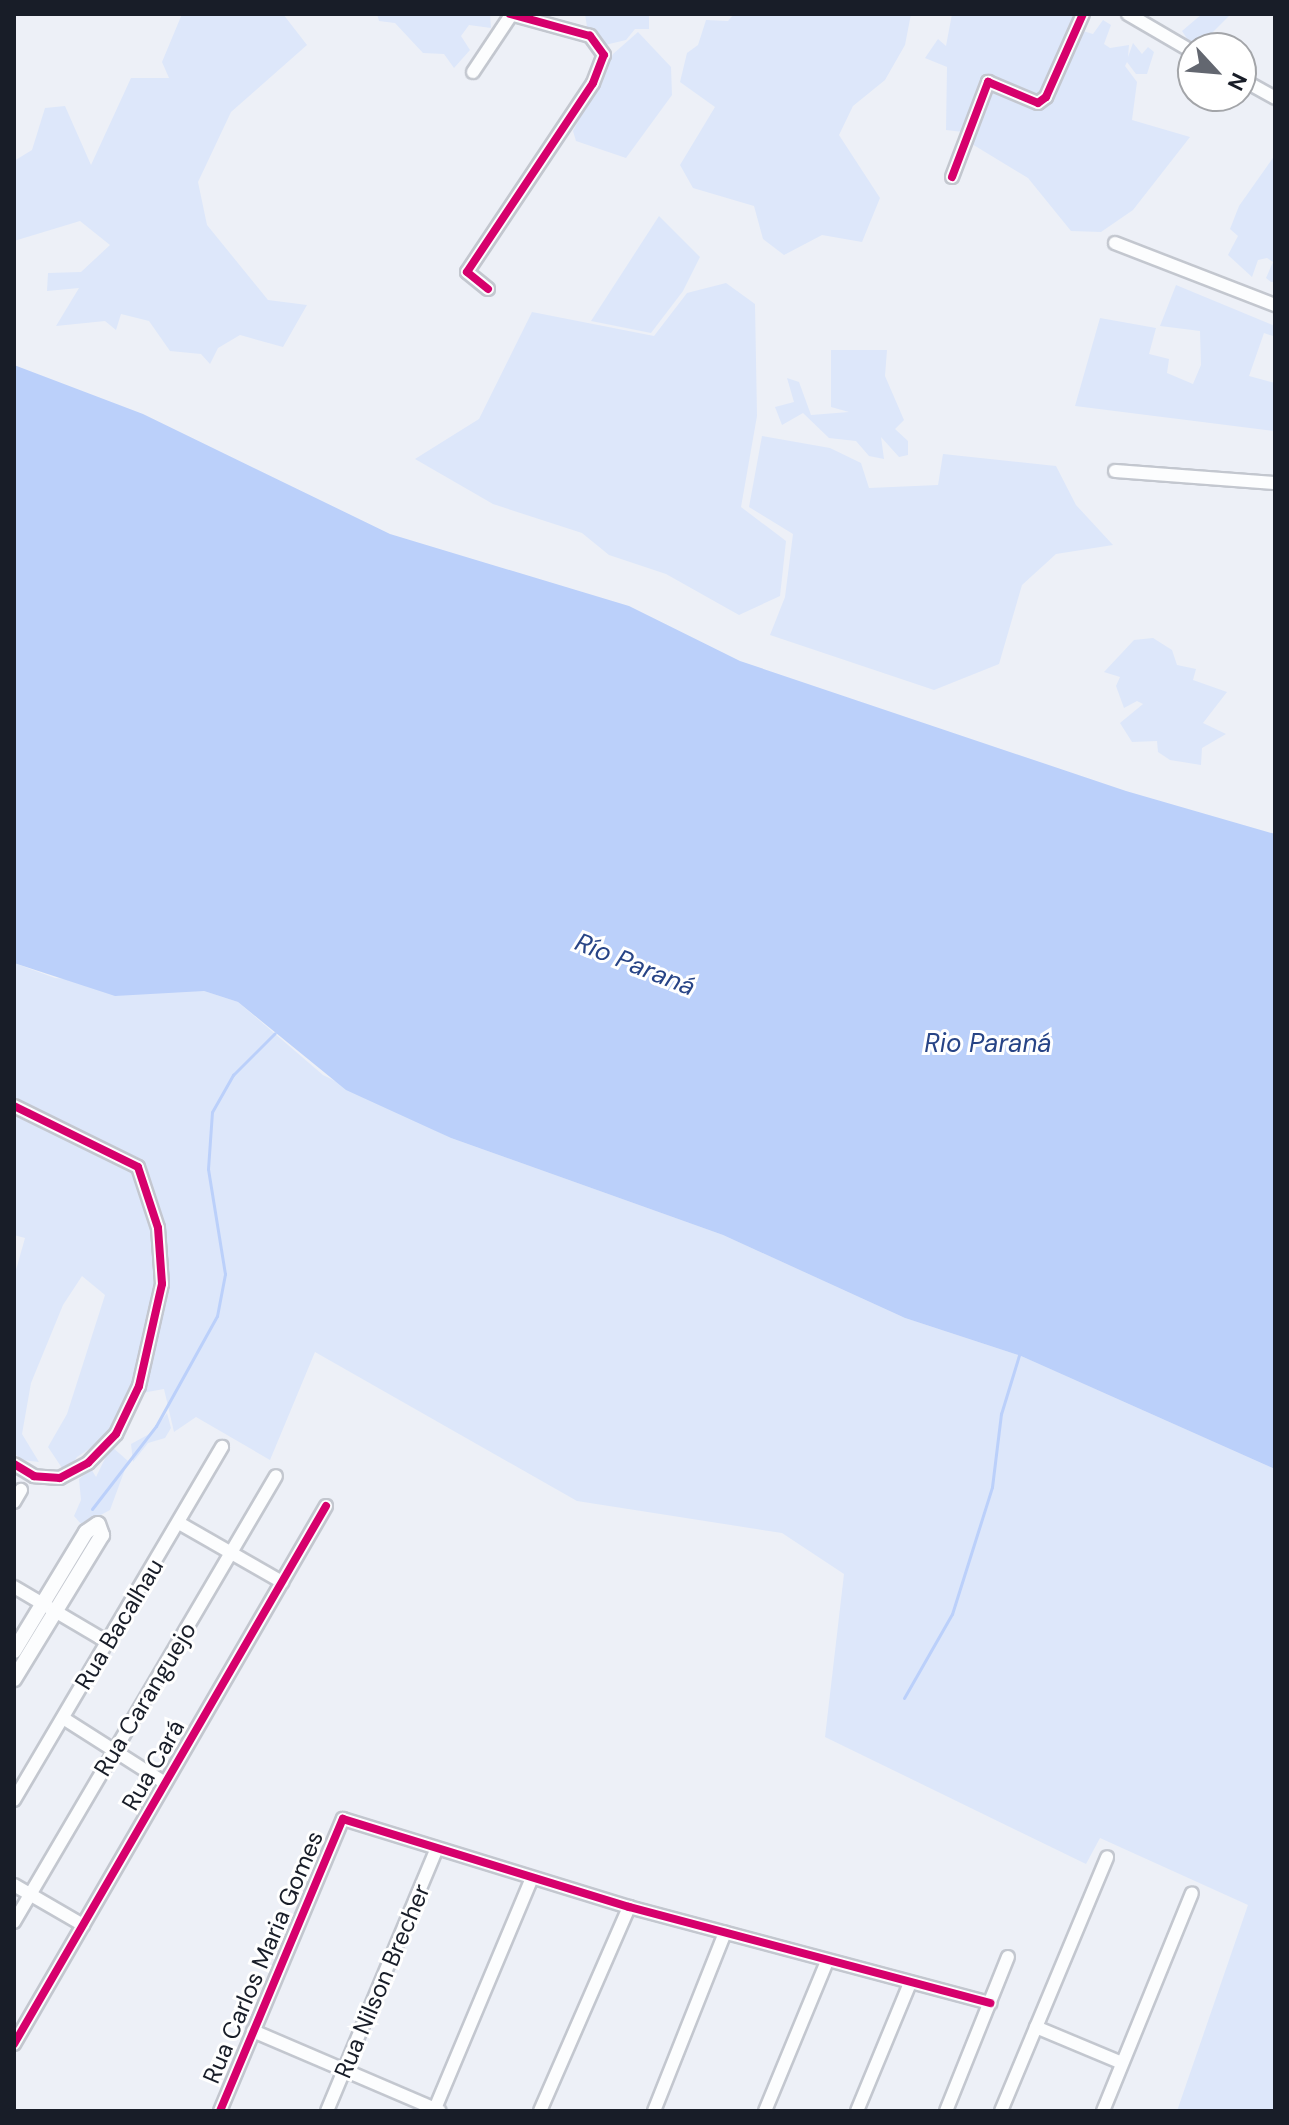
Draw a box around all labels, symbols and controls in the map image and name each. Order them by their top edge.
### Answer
north arrow [1177,32,1257,112]
text: N [1221,68,1254,95]
water label: Río Paraná [570,927,700,1003]
water label: Rio Paraná [924,1028,1052,1060]
street label: Rua Bacalhau [69,1553,169,1695]
street label: Rua Caranguejo [88,1617,202,1781]
street label: Rua Cará [116,1715,190,1815]
street label: Rua Carlos Maria Gomes [197,1826,329,2088]
street label: Rua Nilson Brecher [328,1880,436,2082]

